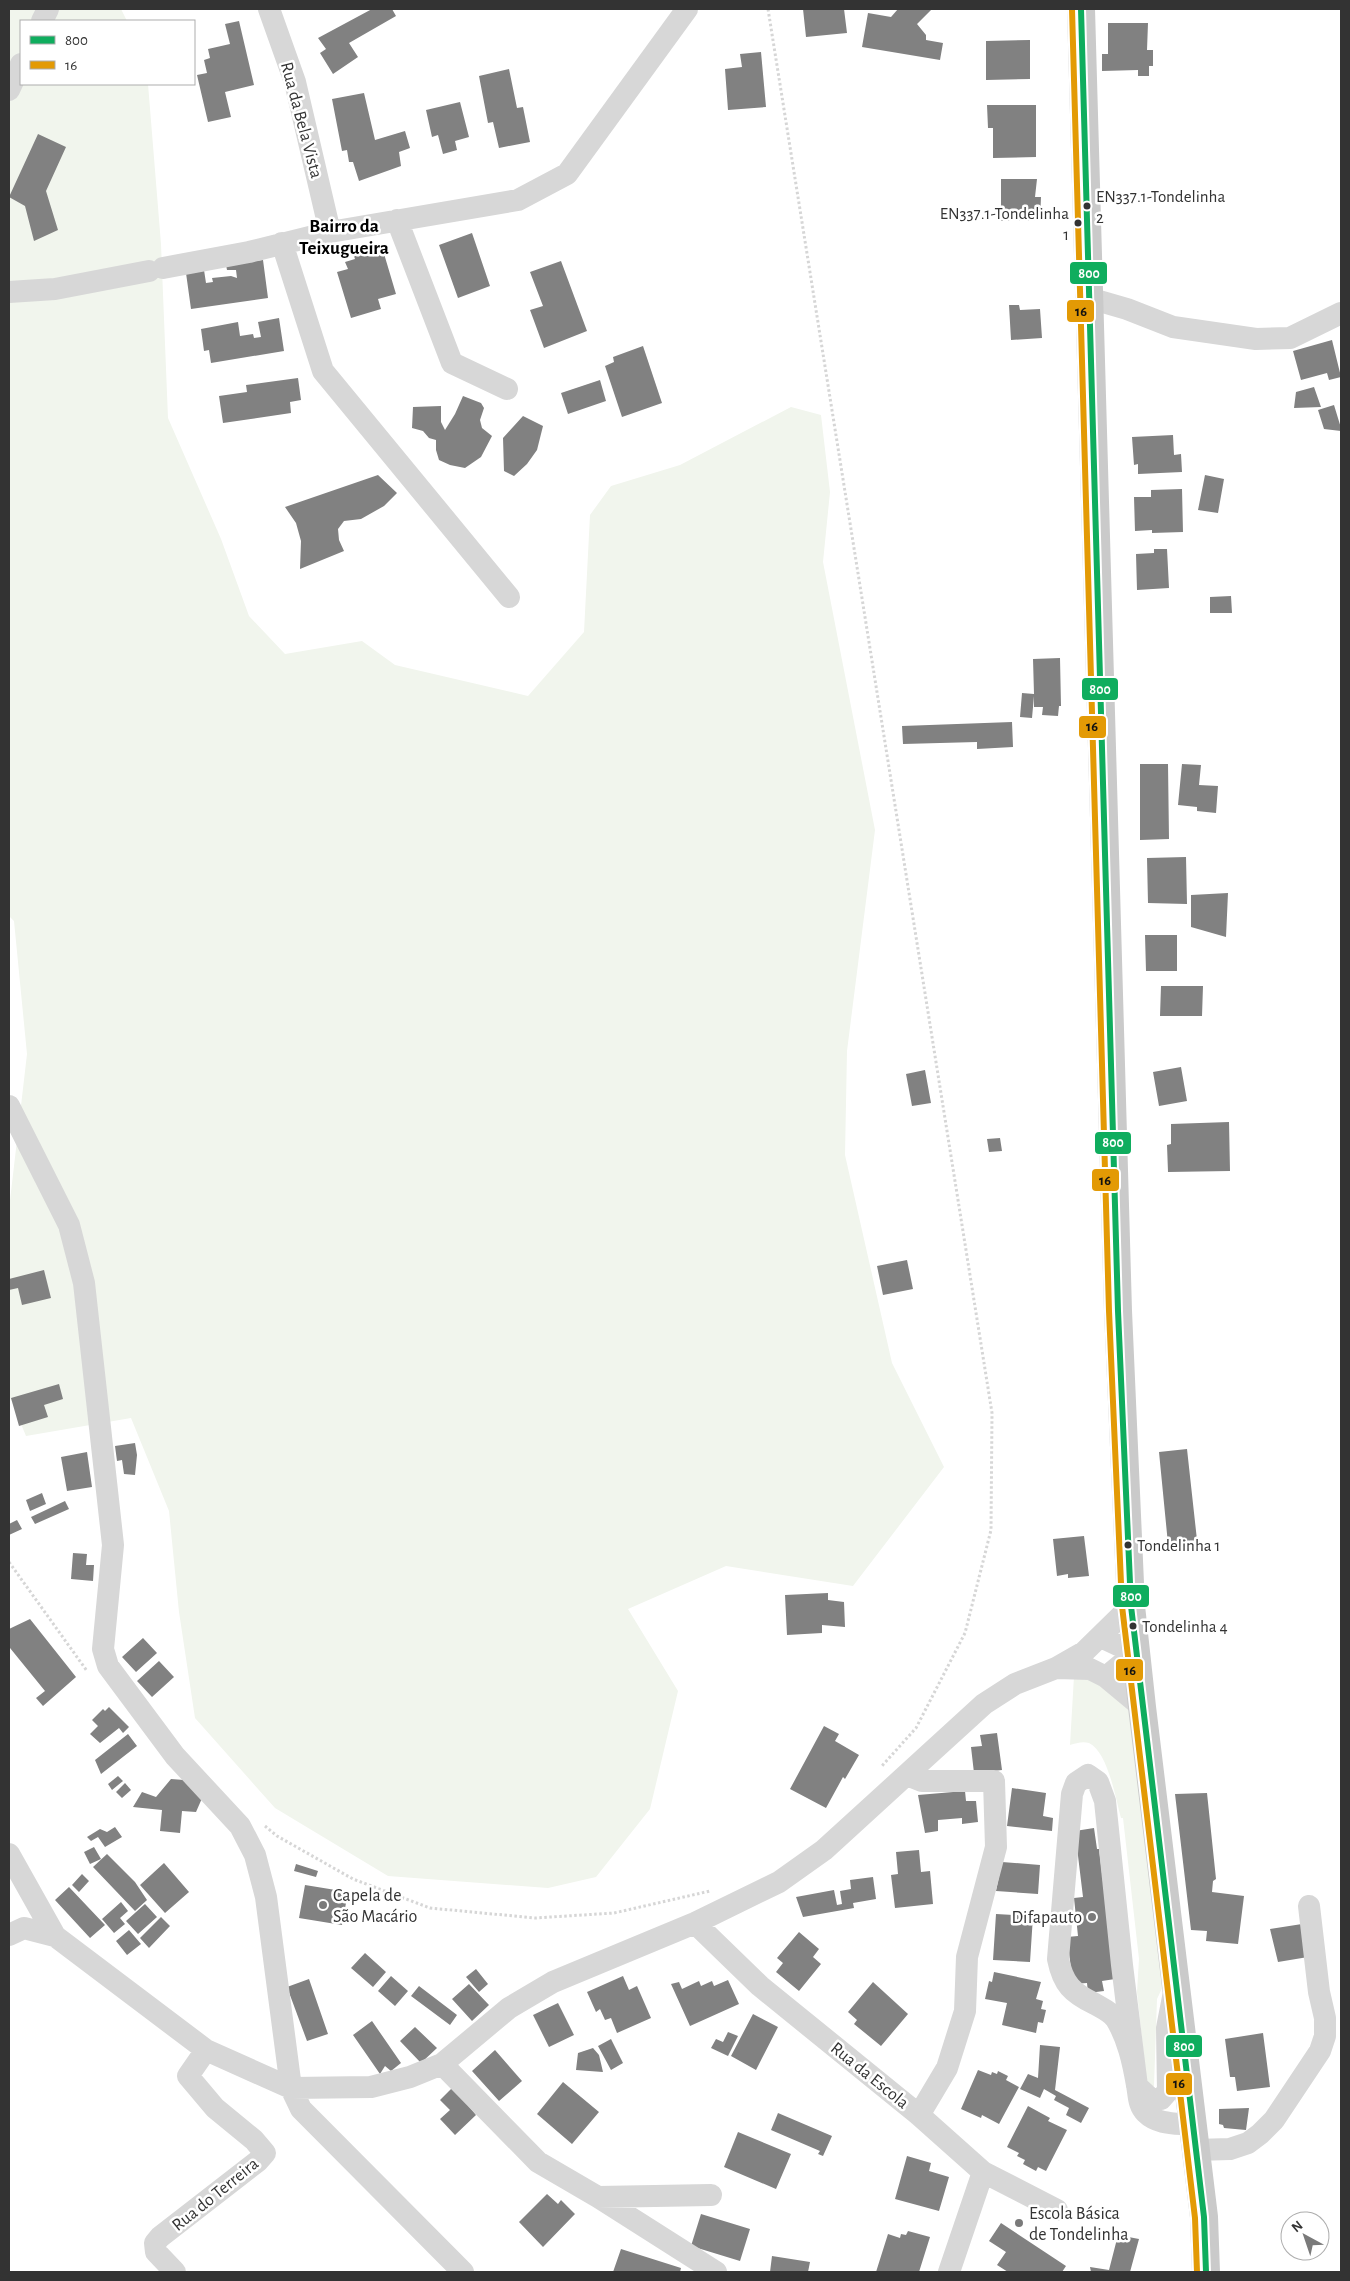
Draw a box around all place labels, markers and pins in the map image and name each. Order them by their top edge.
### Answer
place label: EN337.1-Tondelinha 2 [1096,188,1225,226]
marker: EN337.1-Tondelinha 2 [1082,201,1092,211]
place label: EN337.1-Tondelinha 1 [940,205,1069,243]
marker: EN337.1-Tondelinha 1 [1073,218,1083,228]
place label: Tondelinha 1 [1137,1537,1220,1554]
marker: Tondelinha 1 [1123,1540,1133,1550]
place label: Tondelinha 4 [1142,1618,1228,1635]
marker: Tondelinha 4 [1128,1621,1138,1631]
place label: Capela de São Macário [333,1887,418,1926]
marker: Capela de São Macário [317,1899,329,1911]
place label: Difapauto [1011,1909,1082,1927]
marker: Difapauto [1086,1911,1098,1923]
place label: Escola Básica de Tondelinha [1029,2205,1129,2244]
marker: Escola Básica de Tondelinha [1013,2217,1025,2229]

